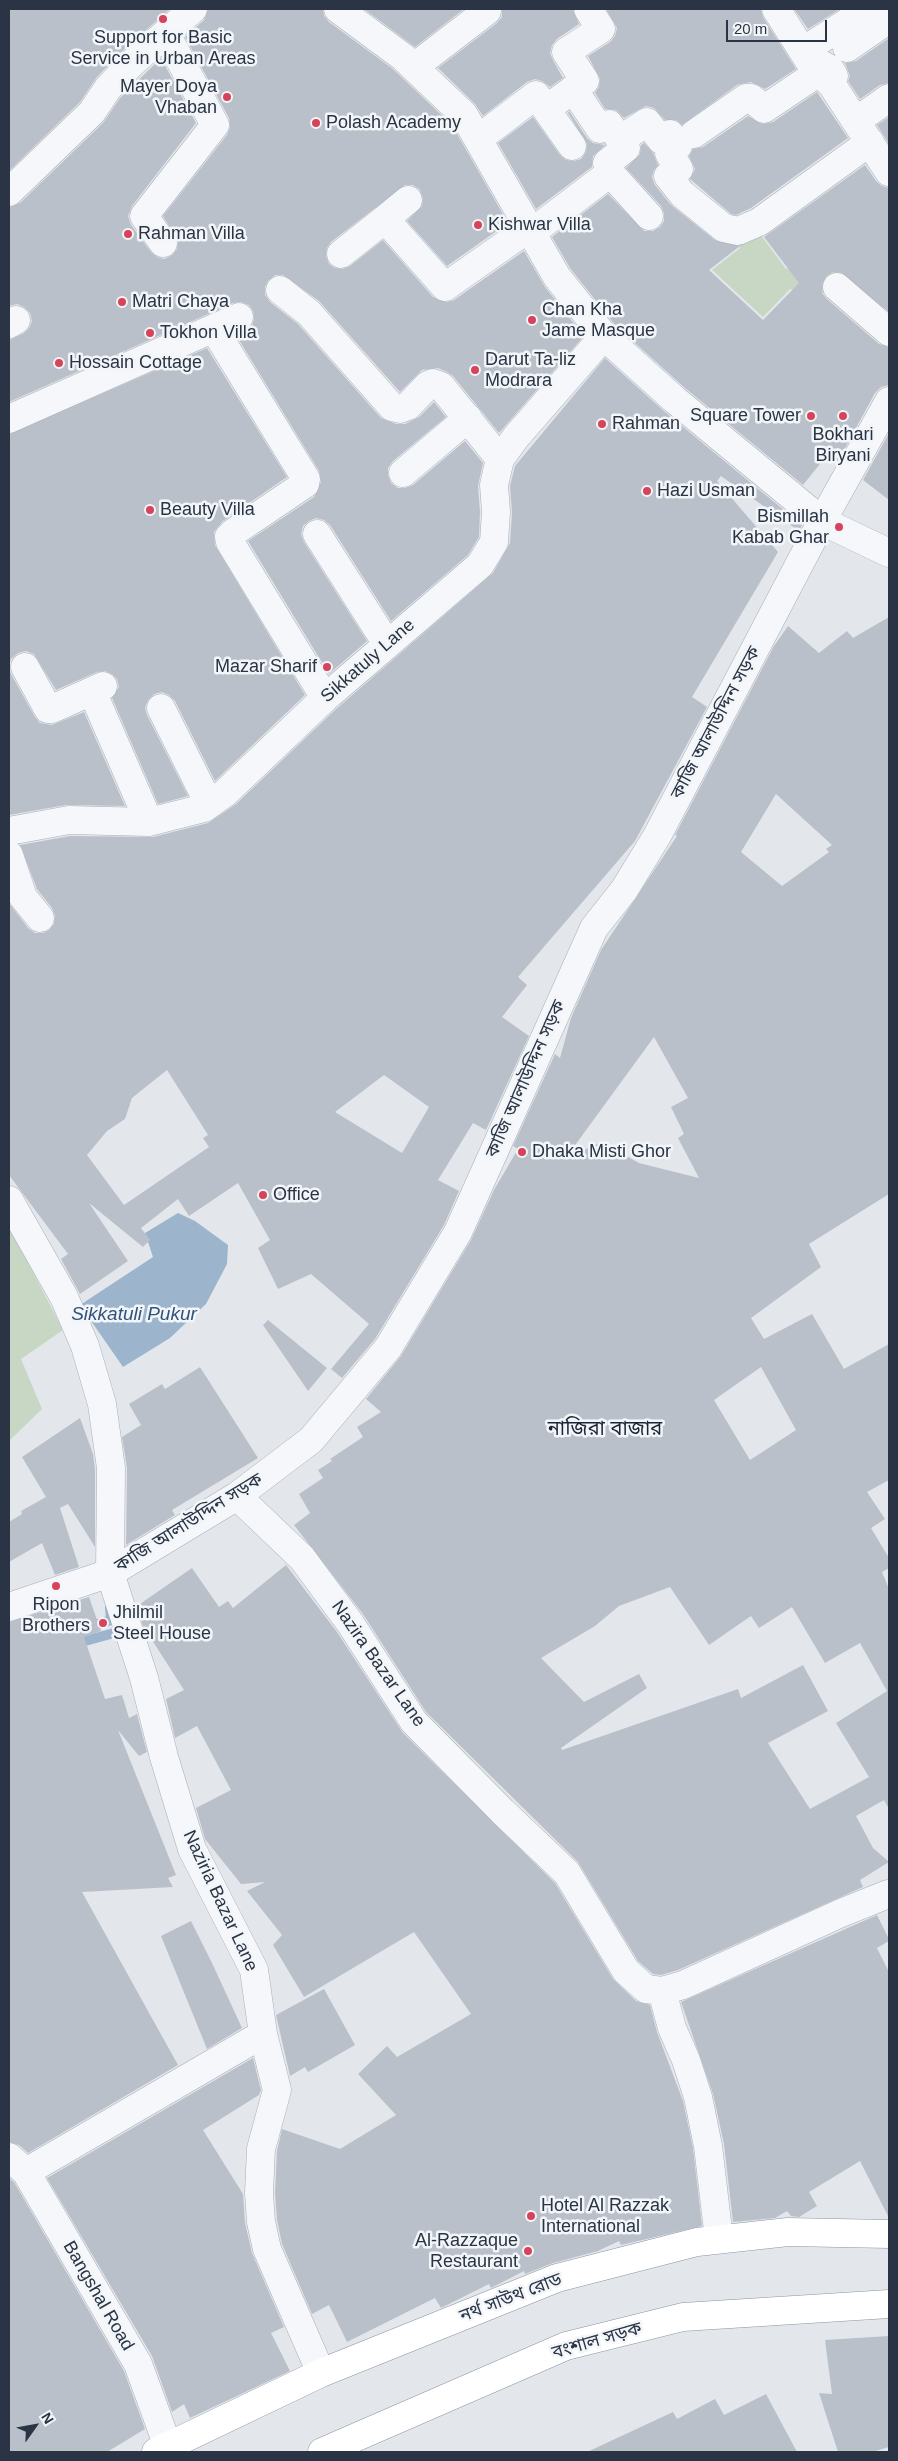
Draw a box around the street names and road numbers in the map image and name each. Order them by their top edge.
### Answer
street label: Sikkatuly Lane [317,614,419,708]
street label: কাজি আলাউদ্দিন সড়ক [667,643,765,803]
street label: কাজি আলাউদ্দিন সড়ক [482,997,570,1161]
street label: কাজি আলাউদ্দিন সড়ক [111,1469,267,1577]
street label: Nazira Bazar Lane [326,1597,430,1731]
street label: Naziria Bazar Lane [178,1827,262,1975]
street label: Bangshal Road [58,2237,138,2355]
street label: নর্থ সাউথ রোড [457,2269,565,2327]
street label: বংশাল সড়ক [550,2318,644,2364]

